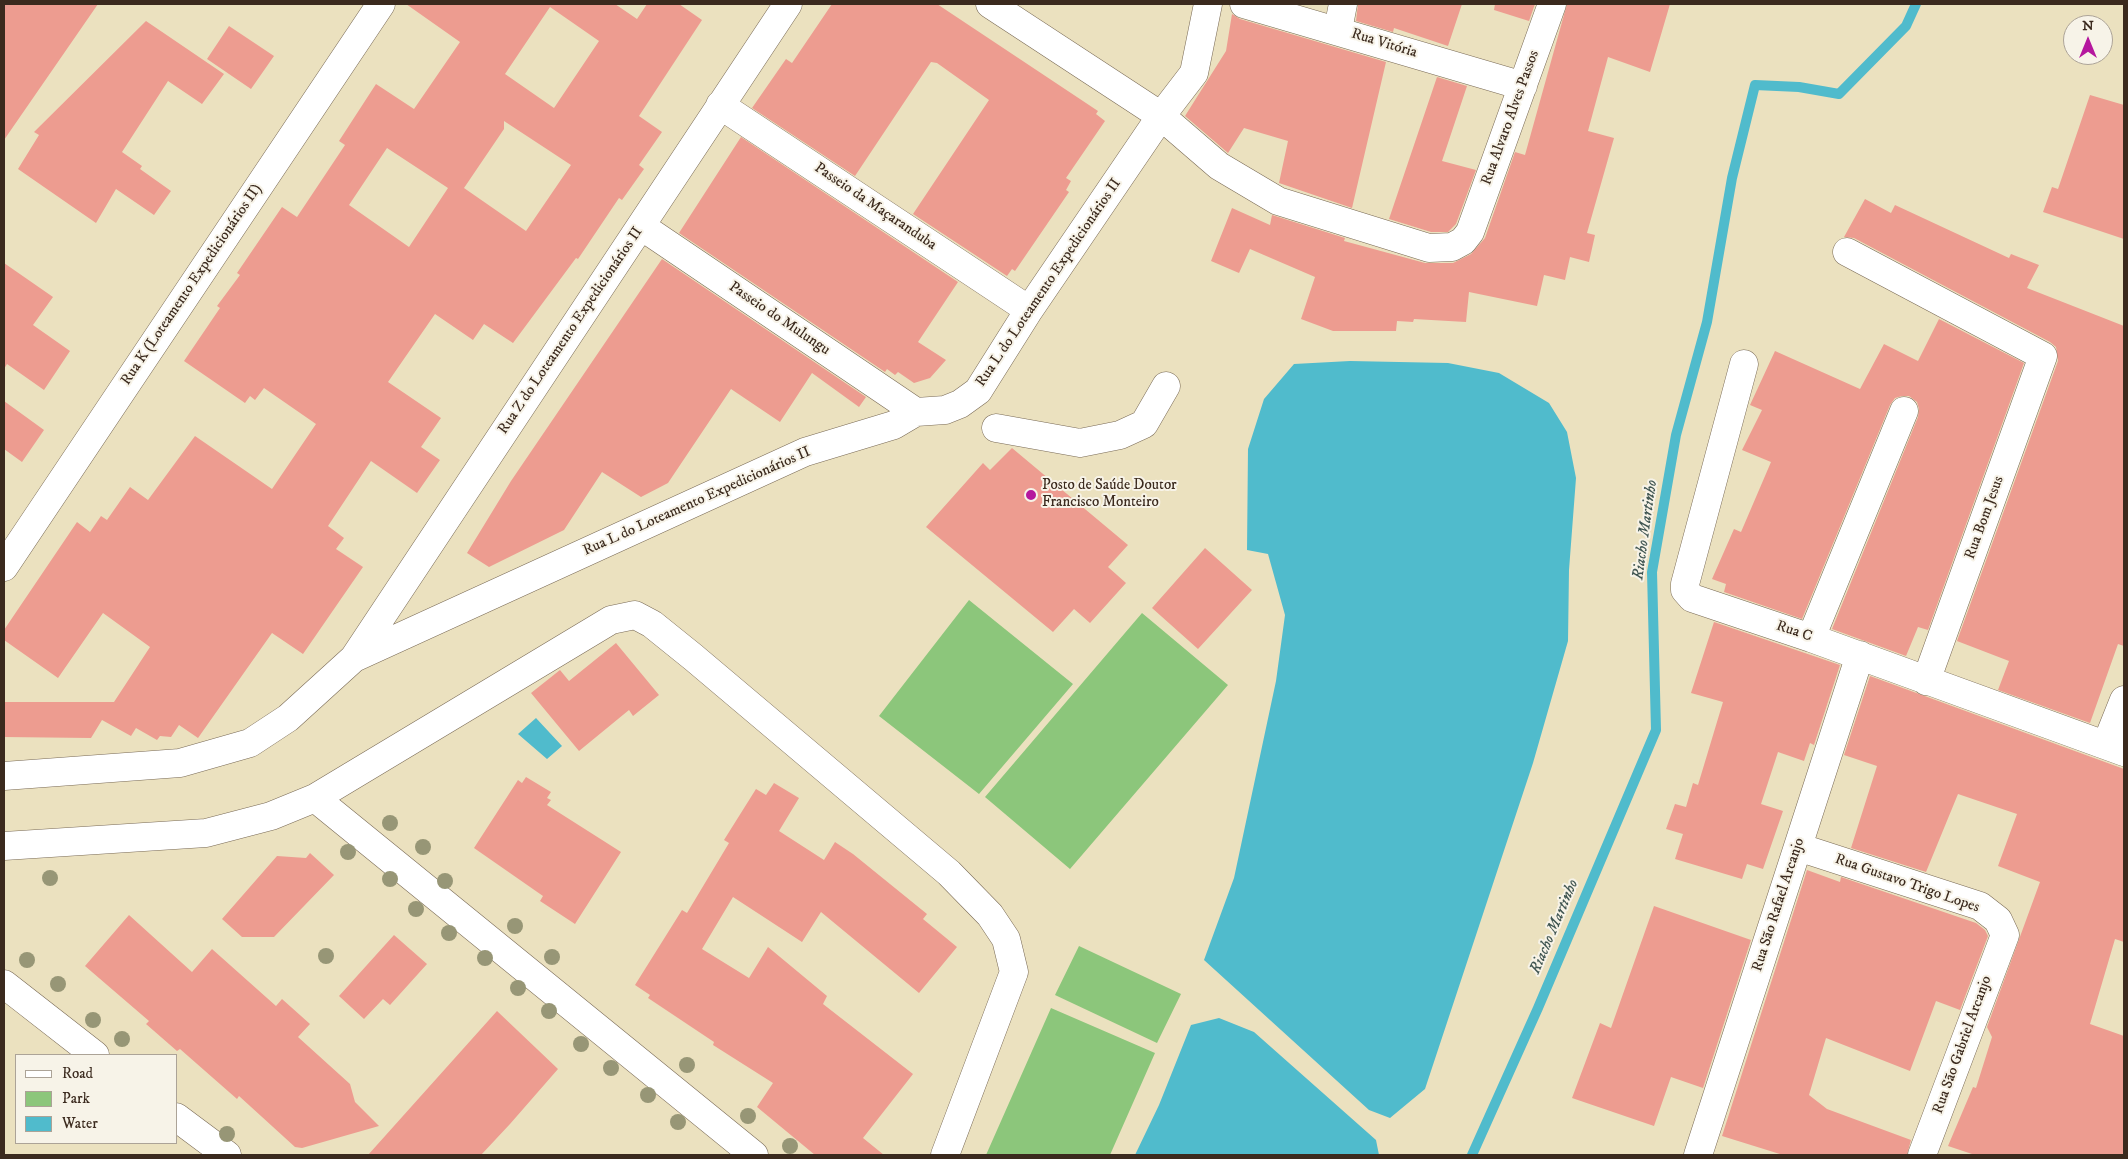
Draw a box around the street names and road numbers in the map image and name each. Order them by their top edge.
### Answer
street label: Rua Vitória [1349,25,1419,63]
street label: Rua Alvaro Alves Passos [1478,48,1544,188]
street label: Passeio da Maçaranduba [810,159,940,255]
street label: Rua L do Loteamento Expedicionários II [972,176,1126,390]
street label: Rua K (Loteamento Expedicionários II) [118,181,266,389]
street label: Rua Z do Loteamento Expedicionários II [495,224,647,438]
street label: Passeio do Mulungu [725,278,833,360]
street label: Rua L do Loteamento Expedicionários II [580,444,814,560]
street label: Rua Bom Jesus [1962,474,2008,562]
street label: Rua C [1774,618,1814,646]
street label: Rua São Rafael Arcanjo [1749,836,1809,974]
street label: Rua Gustavo Trigo Lopes [1832,851,1982,917]
street label: Rua São Gabriel Arcanjo [1930,974,1996,1116]

